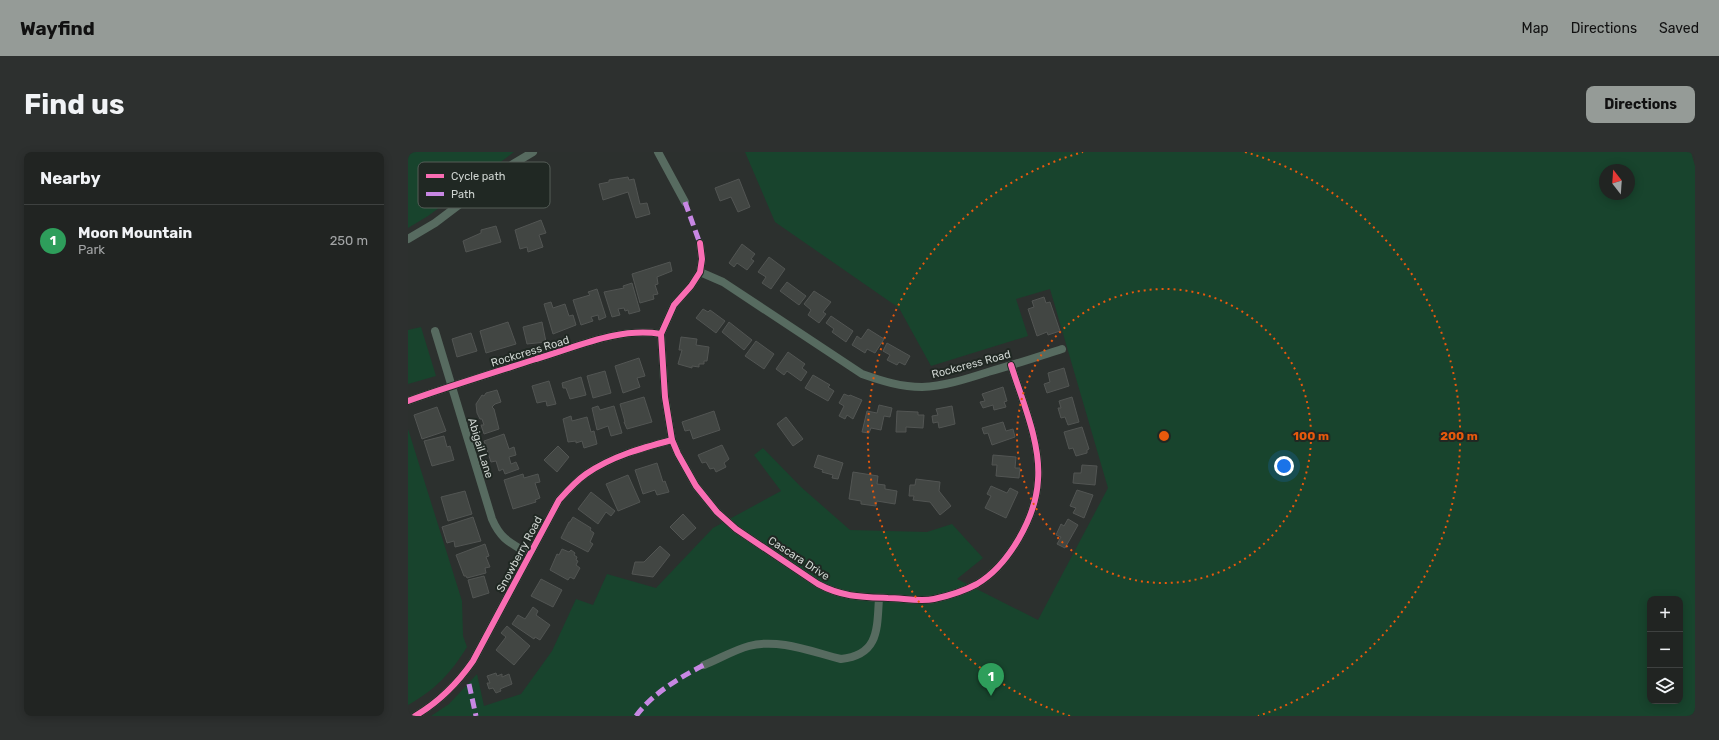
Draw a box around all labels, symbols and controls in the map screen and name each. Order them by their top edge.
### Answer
text: Wayfind [20,17,95,40]
text: Map [1522,20,1549,37]
text: Directions [1571,20,1637,37]
text: Saved [1659,20,1699,37]
button: Directions [1586,86,1695,123]
text: Find us [24,88,124,121]
legend [418,162,550,208]
north arrow [1599,164,1635,200]
text: Nearby [40,168,101,188]
text: Cycle path [451,170,505,183]
text: Path [451,188,475,201]
text: Moon Mountain [78,224,192,242]
text: 1 [50,233,56,248]
text: 250 m [330,233,368,248]
text: Park [78,242,105,257]
street label: Rockcress Road [489,333,571,370]
street label: Rockcress Road [930,348,1012,381]
street label: Abigail Lane [465,416,496,480]
centre of rings [1157,429,1171,443]
text: 100 m [1293,429,1329,443]
text: 200 m [1440,429,1478,443]
your location [1274,456,1294,476]
street label: Snowberry Road [494,514,545,594]
street label: Cascara Drive [766,534,832,583]
map controls [1647,596,1683,704]
button: + [1647,596,1683,632]
button: − [1647,632,1683,668]
pin: 1 [978,663,1004,696]
button: layers [1647,668,1683,704]

